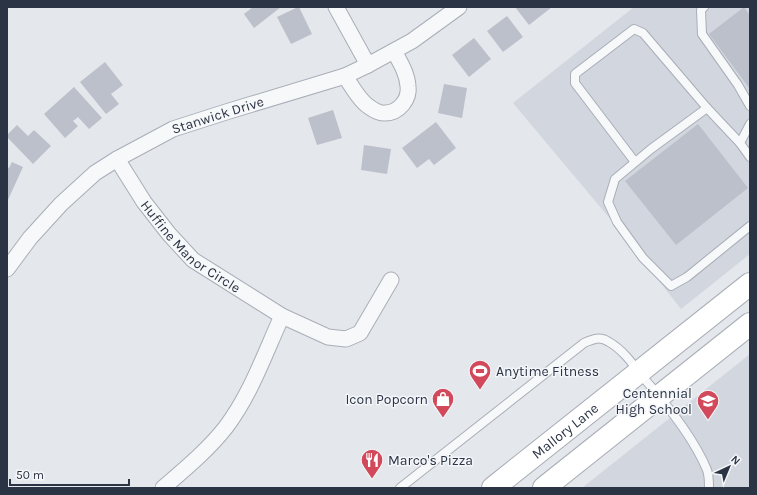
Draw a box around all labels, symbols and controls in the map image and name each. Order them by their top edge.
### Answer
street label: Stanwick Drive [169,93,266,137]
street label: Huffine Manor Circle [137,197,244,296]
sports icon: Anytime Fitness [467,358,493,391]
place label: Anytime Fitness [496,363,599,380]
place label: Centennial High School [615,385,692,418]
shop icon: Icon Popcorn [430,386,456,419]
school or university icon: Centennial High School [695,388,721,421]
place label: Icon Popcorn [345,391,428,408]
street label: Mallory Lane [528,399,602,462]
restaurant icon: Marco's Pizza [359,447,385,480]
north arrow [709,447,749,487]
place label: Marco's Pizza [388,452,473,469]
text: N [728,453,743,468]
scale bar [10,461,129,487]
text: 50 m [16,468,44,482]

